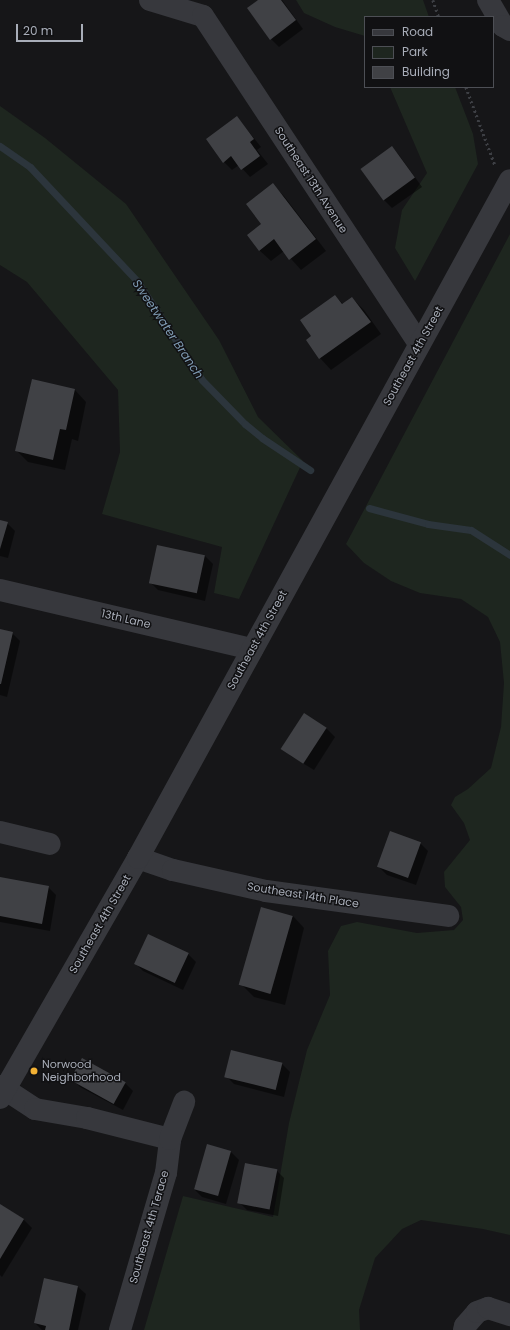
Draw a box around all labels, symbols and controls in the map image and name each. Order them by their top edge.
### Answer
scale bar [18,16,85,42]
legend [364,16,494,88]
text: 20 m [23,22,53,39]
text: Road [402,23,433,40]
text: Park [402,43,428,60]
text: Building [402,63,450,80]
street label: Southeast 13th Avenue [272,124,350,236]
water label: Sweetwater Branch [129,277,207,381]
street label: Southeast 4th Street [380,304,446,408]
street label: Southeast 4th Street [224,588,290,692]
street label: 13th Lane [100,607,152,631]
street label: Southeast 4th Street [66,872,134,976]
street label: Southeast 14th Place [246,880,360,910]
place label: Norwood Neighborhood [42,1058,121,1084]
marker: Norwood Neighborhood [29,1066,39,1076]
street label: Southeast 4th Terace [126,1169,172,1285]

